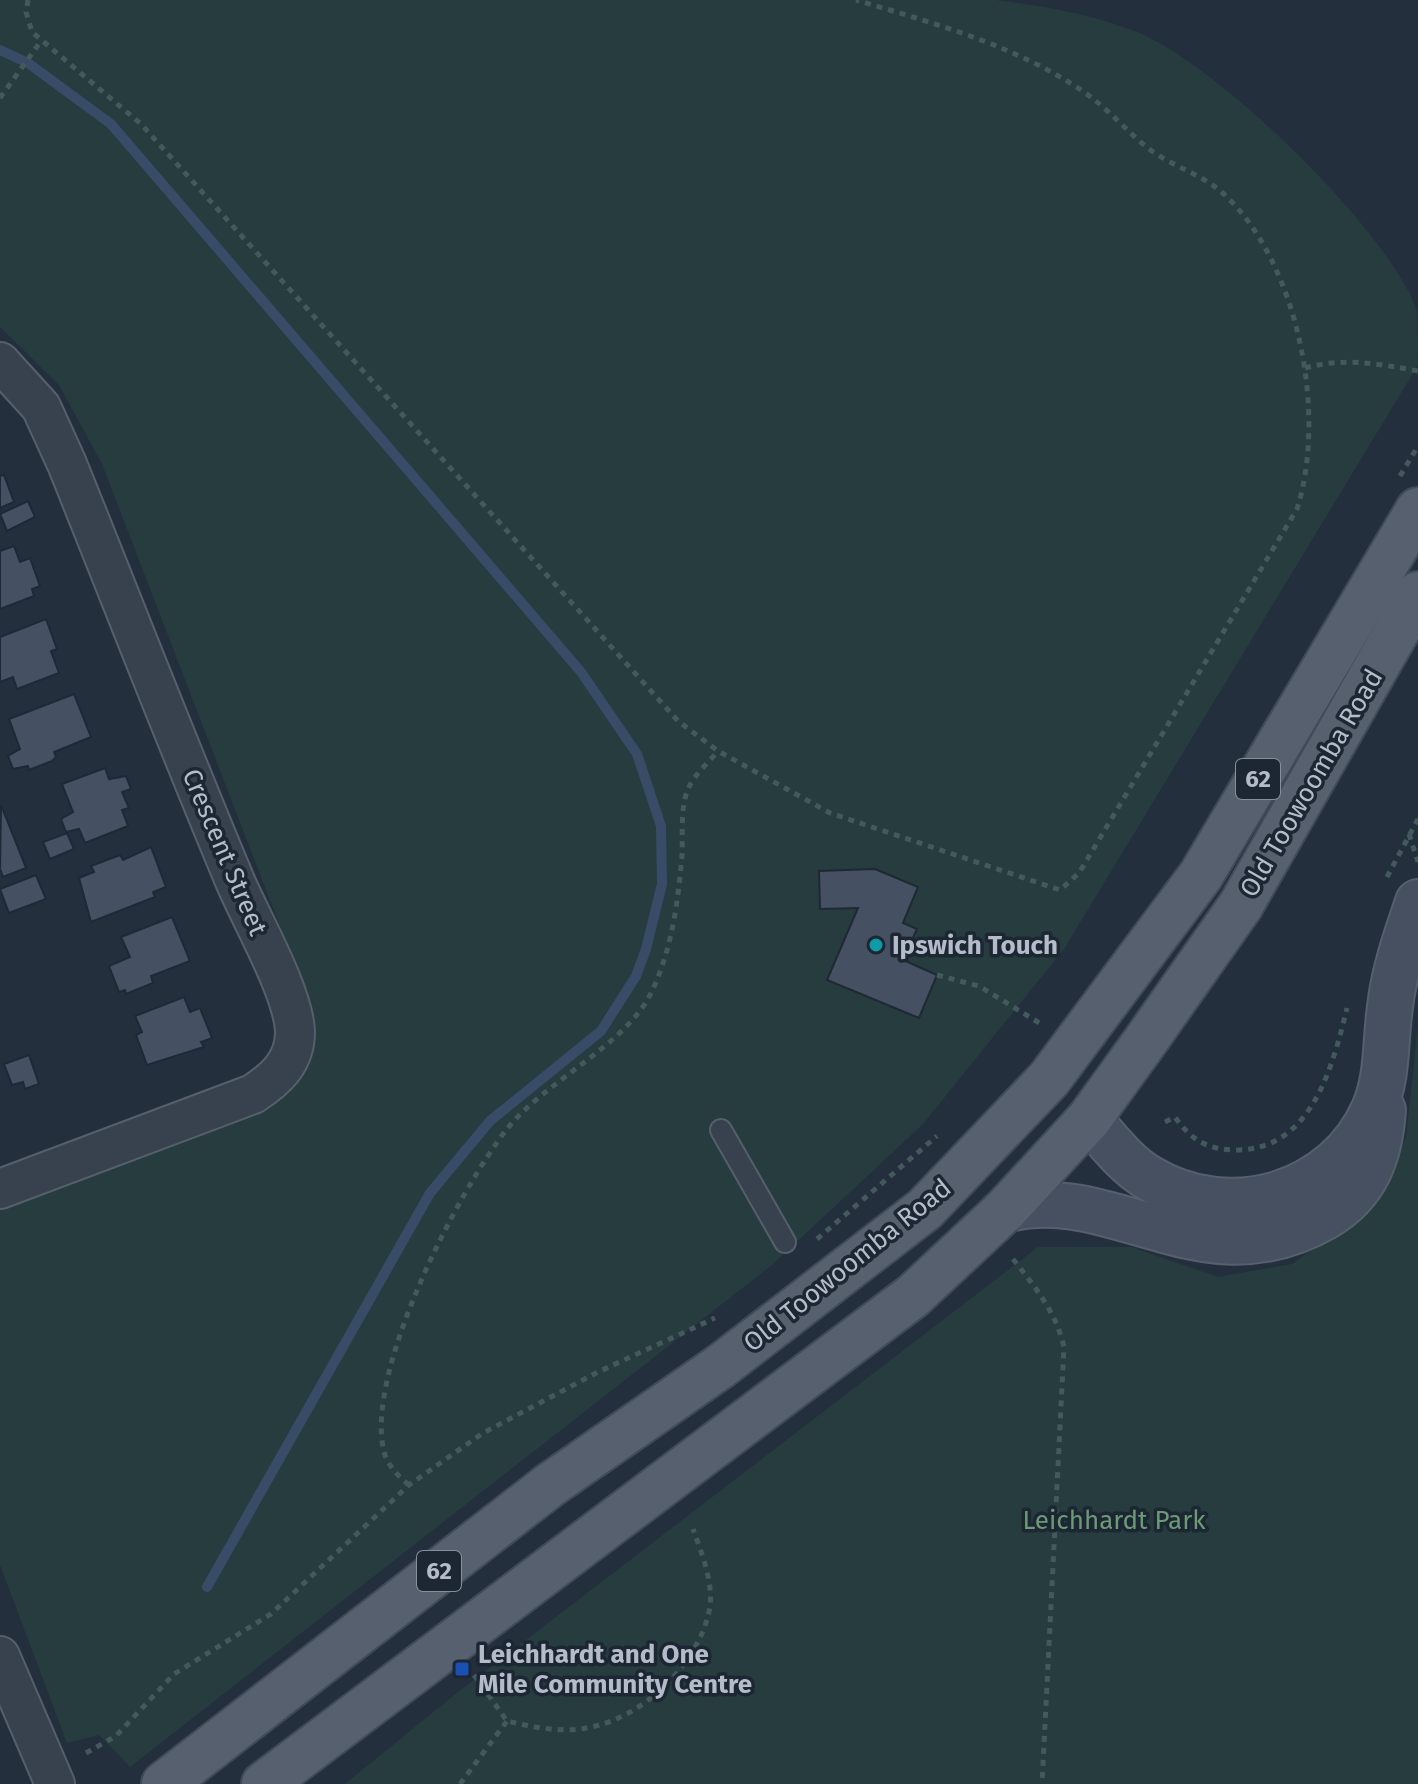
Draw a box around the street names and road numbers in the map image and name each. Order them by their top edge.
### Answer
street label: Old Toowoomba Road [1234,664,1389,903]
road number: 62 [1236,759,1280,799]
street label: Crescent Street [176,764,274,941]
street label: Old Toowoomba Road [737,1172,957,1359]
road number: 62 [417,1551,461,1591]

